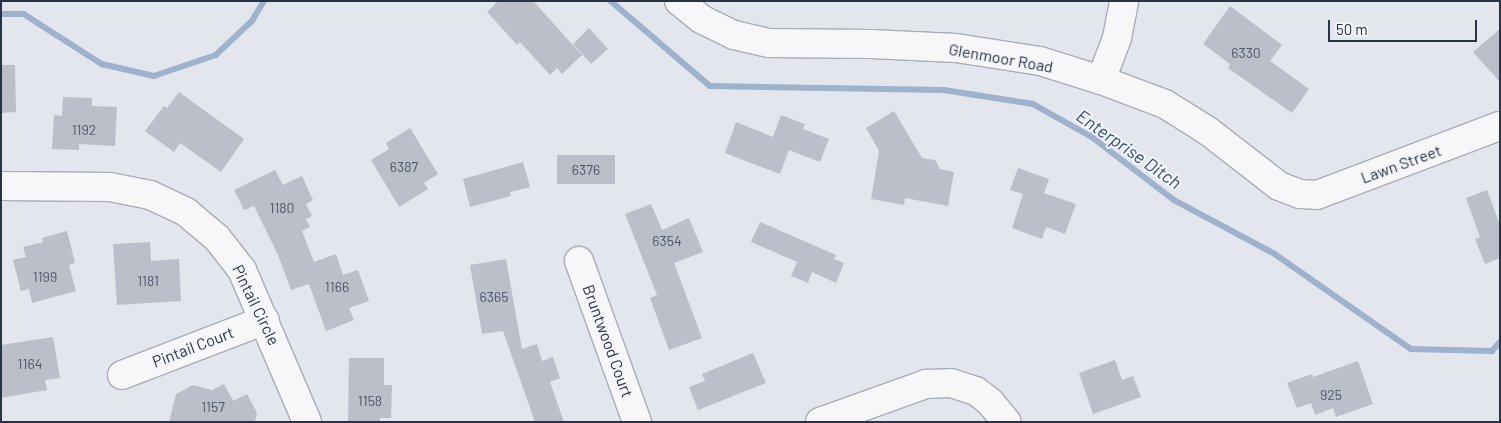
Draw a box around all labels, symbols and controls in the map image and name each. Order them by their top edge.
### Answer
scale bar [1331,10,1480,42]
text: 50 m [1336,20,1368,38]
street label: Glenmoor Road [947,39,1055,77]
house number: 6330 [1231,45,1261,61]
water label: Enterprise Ditch [1072,105,1186,193]
house number: 1192 [72,122,96,138]
street label: Lawn Street [1358,141,1444,187]
house number: 6387 [390,159,418,175]
house number: 6376 [572,162,600,178]
house number: 1180 [269,200,295,216]
house number: 6354 [652,233,682,249]
street label: Pintail Circle [228,262,284,348]
house number: 1199 [33,269,57,285]
house number: 1181 [137,273,159,289]
house number: 1166 [325,279,349,295]
street label: Bruntwood Court [579,282,637,400]
house number: 6365 [480,289,508,305]
street label: Pintail Court [149,323,237,371]
house number: 1164 [18,356,42,372]
house number: 925 [1320,387,1342,403]
house number: 1158 [358,393,382,409]
house number: 1157 [201,399,225,415]

